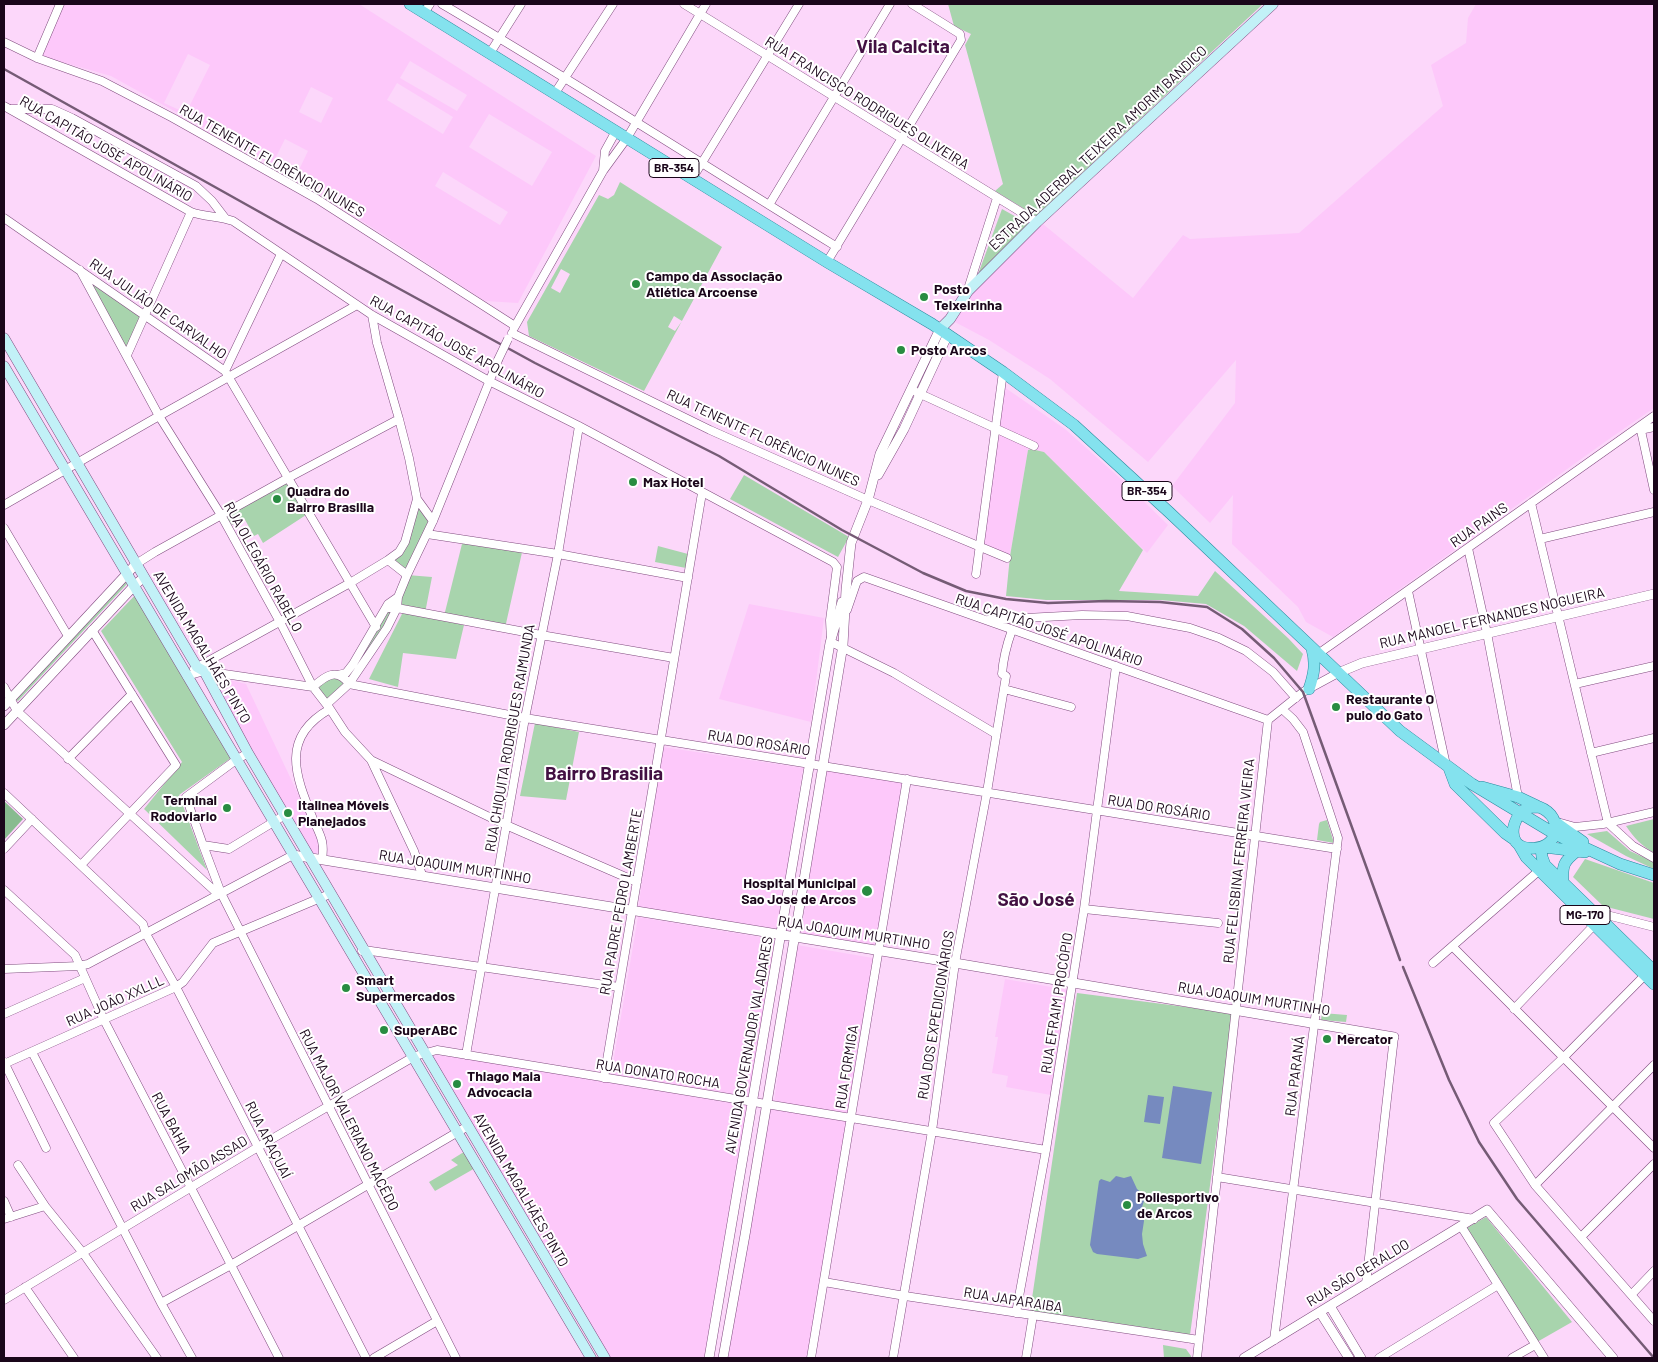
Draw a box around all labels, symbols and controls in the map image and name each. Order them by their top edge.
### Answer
street label: RUA FRANCISCO RODRIGUES OLIVEIRA [762,33,972,173]
district label: Vila Calcita [856,36,950,58]
street label: ESTRADA ADERBAL TEIXEIRA AMORIM BANDICO [985,42,1211,254]
street label: RUA CAPITÃO JOSÉ APOLINÁRIO [17,93,195,205]
street label: RUA TENENTE FLORÊNCIO NUNES [176,101,368,221]
road number: BR-354 [649,158,699,178]
street label: RUA JULIÃO DE CARVALHO [86,255,230,363]
place label: Campo da Associação Atlética Arcoense [646,268,782,300]
marker: Campo da Associação Atlética Arcoense [630,278,642,290]
place label: Posto Teixeirinha [934,281,1002,314]
marker: Posto Teixeirinha [918,291,930,303]
street label: RUA CAPITÃO JOSÉ APOLINÁRIO [367,292,547,402]
place label: Posto Arcos [911,342,986,358]
marker: Posto Arcos [895,344,907,356]
street label: RUA TENENTE FLORÊNCIO NUNES [664,386,862,490]
place label: Max Hotel [643,474,703,490]
marker: Max Hotel [627,476,639,488]
road number: BR-354 [1122,482,1172,501]
place label: Quadra do Bairro Brasilia [287,483,374,516]
marker: Quadra do Bairro Brasilia [271,493,283,505]
street label: RUA OLEGÁRIO RABELO [220,499,306,635]
street label: RUA PAINS [1447,499,1511,551]
street label: AVENIDA MAGALHÃES PINTO [150,568,254,726]
street label: RUA MANOEL FERNANDES NOGUEIRA [1378,584,1606,652]
street label: RUA CAPITÃO JOSÉ APOLINÁRIO [953,590,1145,670]
street label: RUA CHIQUITA RODRIGUES RAIMUNDA [482,623,538,853]
place label: Restaurante O pulo do Gato [1346,691,1434,724]
marker: Restaurante O pulo do Gato [1330,701,1342,713]
street label: RUA DO ROSÁRIO [706,727,812,759]
street label: RUA FELISBINA FERREIRA VIEIRA [1220,758,1258,964]
district label: Bairro Brasilia [545,763,663,785]
place label: Terminal Rodoviario [150,792,217,824]
street label: RUA DO ROSÁRIO [1106,792,1212,824]
place label: Italinea Móveis Planejados [298,797,389,830]
marker: Terminal Rodoviario [221,802,233,814]
marker: Italinea Móveis Planejados [282,807,294,819]
street label: RUA PADRE PEDRO LAMBERTE [596,808,646,996]
street label: RUA JOAQUIM MURTINHO [378,847,532,887]
place label: Hospital Municipal Sao Jose de Arcos [741,875,856,908]
marker: Hospital Municipal Sao Jose de Arcos [860,884,874,898]
district label: São José [997,889,1075,911]
road number: MG-170 [1560,906,1610,924]
street label: RUA JOAQUIM MURTINHO [777,913,931,953]
street label: RUA DOS EXPEDICIONÁRIOS [914,929,958,1101]
street label: RUA EFRAIM PROCÓPIO [1038,931,1076,1075]
street label: AVENIDA GOVERNADOR VALADARES [722,935,776,1155]
street label: RUA JOÃO XXLLL [63,972,167,1030]
place label: Smart Supermercados [356,972,455,1004]
street label: RUA JOAQUIM MURTINHO [1177,979,1331,1019]
marker: Smart Supermercados [340,982,352,994]
place label: SuperABC [394,1022,457,1038]
marker: SuperABC [378,1024,390,1036]
street label: RUA FORMIGA [832,1024,862,1110]
street label: RUA MAJOR VALERIANO MACÊDO [296,1026,402,1214]
place label: Mercator [1337,1031,1393,1047]
marker: Mercator [1321,1033,1333,1045]
street label: RUA PARANÁ [1282,1035,1308,1117]
street label: RUA DONATO ROCHA [595,1056,721,1092]
place label: Thiago Maia Advocacia [467,1068,541,1100]
marker: Thiago Maia Advocacia [451,1078,463,1090]
street label: RUA BAHIA [148,1089,194,1157]
street label: RUA ARAÇUAÍ [241,1099,295,1181]
street label: AVENIDA MAGALHÃES PINTO [470,1110,572,1270]
street label: RUA SALOMÃO ASSAD [127,1132,251,1216]
place label: Poliesportivo de Arcos [1137,1189,1219,1222]
marker: Poliesportivo de Arcos [1121,1199,1133,1211]
street label: RUA SÃO GERALDO [1304,1236,1412,1310]
street label: RUA JAPARAIBA [962,1284,1064,1316]

